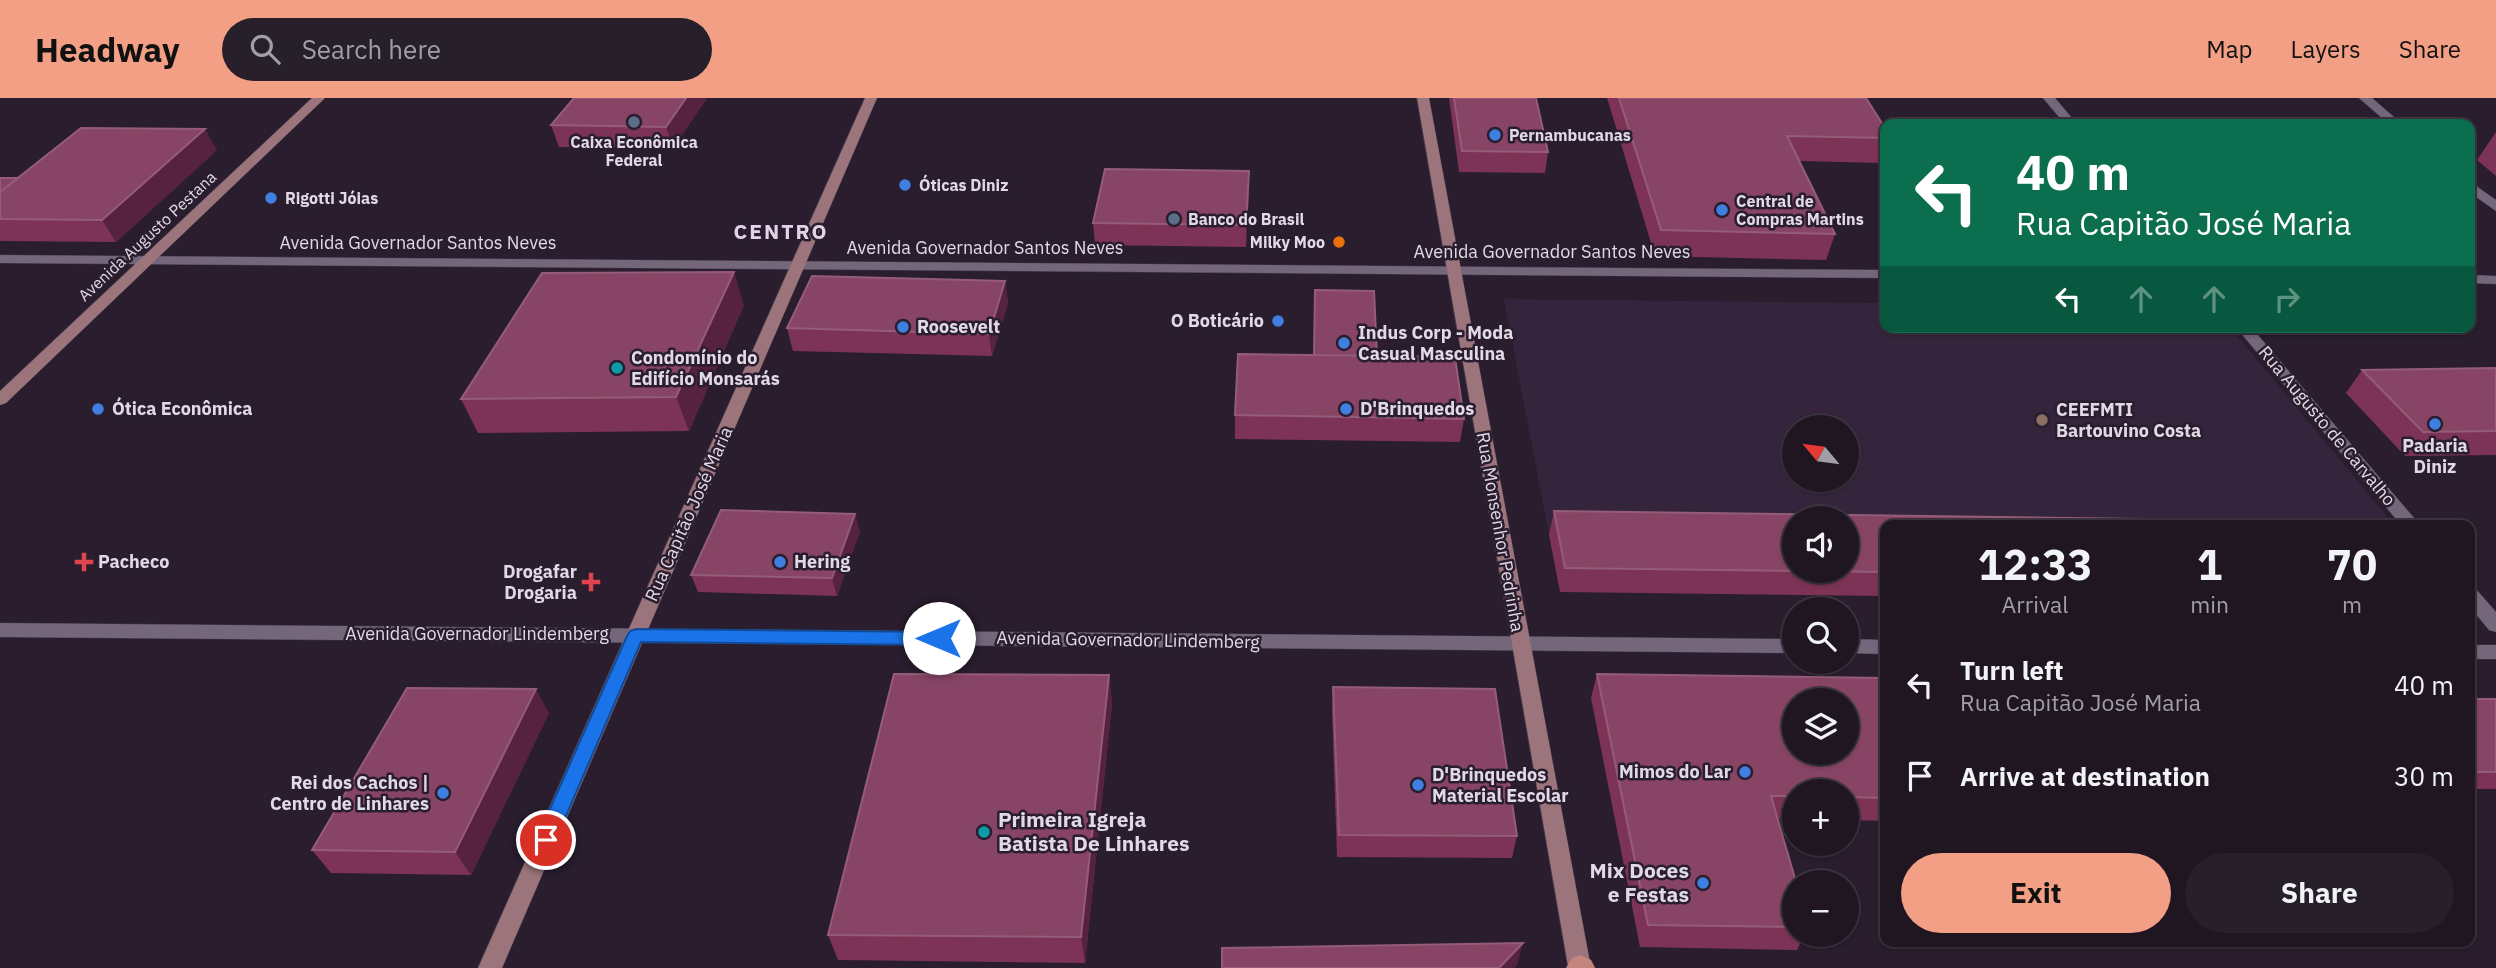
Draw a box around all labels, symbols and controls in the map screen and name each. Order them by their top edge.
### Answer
search box [222,18,712,81]
text: Headway [35,28,180,71]
icon: search [246,30,284,68]
text: Search here [302,32,441,66]
text: Map [2206,33,2253,65]
text: Layers [2291,33,2361,65]
text: Share [2399,33,2461,65]
marker: Caixa Econômica Federal [626,114,642,130]
place label: Pernambucanas [1509,125,1631,145]
marker: Pernambucanas [1487,127,1503,143]
place label: Caixa Econômica Federal [570,132,698,170]
text: 40 m [2016,140,2130,203]
icon: left [1901,147,1992,238]
street label: Avenida Augusto Pestana [74,166,221,305]
place label: Óticas Diniz [919,174,1008,195]
marker: Óticas Diniz [897,177,913,193]
place label: Rigotti Jóias [285,188,378,208]
marker: Rigotti Jóias [263,190,279,206]
place label: Central de Compras Martins [1736,191,1864,229]
marker: Central de Compras Martins [1714,202,1730,218]
text: Rua Capitão José Maria [2016,202,2351,244]
place label: Banco do Brasil [1188,209,1304,229]
marker: Banco do Brasil [1166,211,1182,227]
district label: CENTRO [734,217,828,245]
street label: Avenida Governador Santos Neves [279,231,557,254]
place label: Milky Moo [1250,232,1325,252]
marker: Milky Moo [1331,234,1347,250]
street label: Avenida Governador Santos Neves [846,236,1124,259]
street label: Avenida Governador Santos Neves [1413,240,1691,263]
icon: left [2049,280,2087,318]
icon: ahead [2122,280,2160,318]
icon: ahead [2195,280,2233,318]
icon: right [2268,280,2306,318]
place label: O Boticário [1171,309,1264,332]
marker: O Boticário [1270,313,1286,329]
place label: Roosevelt [917,315,1000,338]
marker: Roosevelt [895,319,911,335]
place label: Indus Corp - Moda Casual Masculina [1358,321,1513,365]
marker: Indus Corp - Moda Casual Masculina [1336,335,1352,351]
street label: Rua Augusto de Carvalho [2254,341,2401,510]
place label: Condomínio do Edifício Monsarás [631,346,780,390]
marker: Condomínio do Edifício Monsarás [609,360,625,376]
place label: Ótica Econômica [112,397,252,420]
place label: D'Brinquedos [1360,397,1474,420]
place label: CEEFMTI Bartouvino Costa [2056,398,2201,442]
marker: Ótica Econômica [90,401,106,417]
marker: D'Brinquedos [1338,401,1354,417]
marker: CEEFMTI Bartouvino Costa [2034,412,2050,428]
north arrow [1782,415,1858,492]
map controls [1782,415,1859,947]
marker: Padaria Diniz [2427,416,2443,432]
street label: Rua Capitão José Maria [640,423,738,605]
street label: Rua Monsenhor Pedrinha [1472,430,1529,634]
place label: Padaria Diniz [2402,434,2468,478]
button: sound [1782,506,1859,583]
text: 12:33 [1978,537,2092,592]
text: 1 [2197,537,2222,592]
text: 70 [2327,537,2377,592]
place label: Pacheco [98,550,169,573]
place label: Hering [794,550,850,573]
marker: Pacheco [76,554,92,570]
marker: Hering [772,554,788,570]
place label: Drogafar Drogaria [503,560,577,604]
marker: Drogafar Drogaria [583,574,599,590]
text: Arrival [2002,589,2069,619]
text: min [2190,589,2229,619]
text: m [2342,589,2362,619]
button: search [1782,597,1859,674]
position arrow [902,601,976,675]
street label: Avenida Governador Lindemberg [345,622,609,645]
street label: Avenida Governador Lindemberg [996,626,1260,653]
text: Turn left [1960,653,2063,687]
icon: left [1901,666,1939,704]
text: 40 m [2394,668,2454,702]
text: Rua Capitão José Maria [1960,687,2201,717]
button: layers [1782,688,1859,765]
icon: arrive [1901,757,1939,795]
text: Arrive at destination [1960,759,2210,793]
text: 30 m [2394,759,2454,793]
place label: Mimos do Lar [1619,760,1731,783]
place label: D'Brinquedos Material Escolar [1432,763,1569,807]
marker: Mimos do Lar [1737,764,1753,780]
place label: Rei dos Cachos | Centro de Linhares [270,771,429,815]
marker: D'Brinquedos Material Escolar [1410,777,1426,793]
button: + [1782,779,1859,856]
marker: Rei dos Cachos | Centro de Linhares [435,785,451,801]
place label: Primeira Igreja Batista De Linhares [998,805,1190,857]
pin [516,810,576,870]
icon: arrive [527,821,565,859]
marker: Primeira Igreja Batista De Linhares [976,824,992,840]
button: Exit [1901,853,2171,933]
button: Share [2185,853,2454,933]
place label: Mix Doces e Festas [1589,856,1689,908]
button: − [1782,870,1859,947]
marker: Mix Doces e Festas [1695,875,1711,891]

